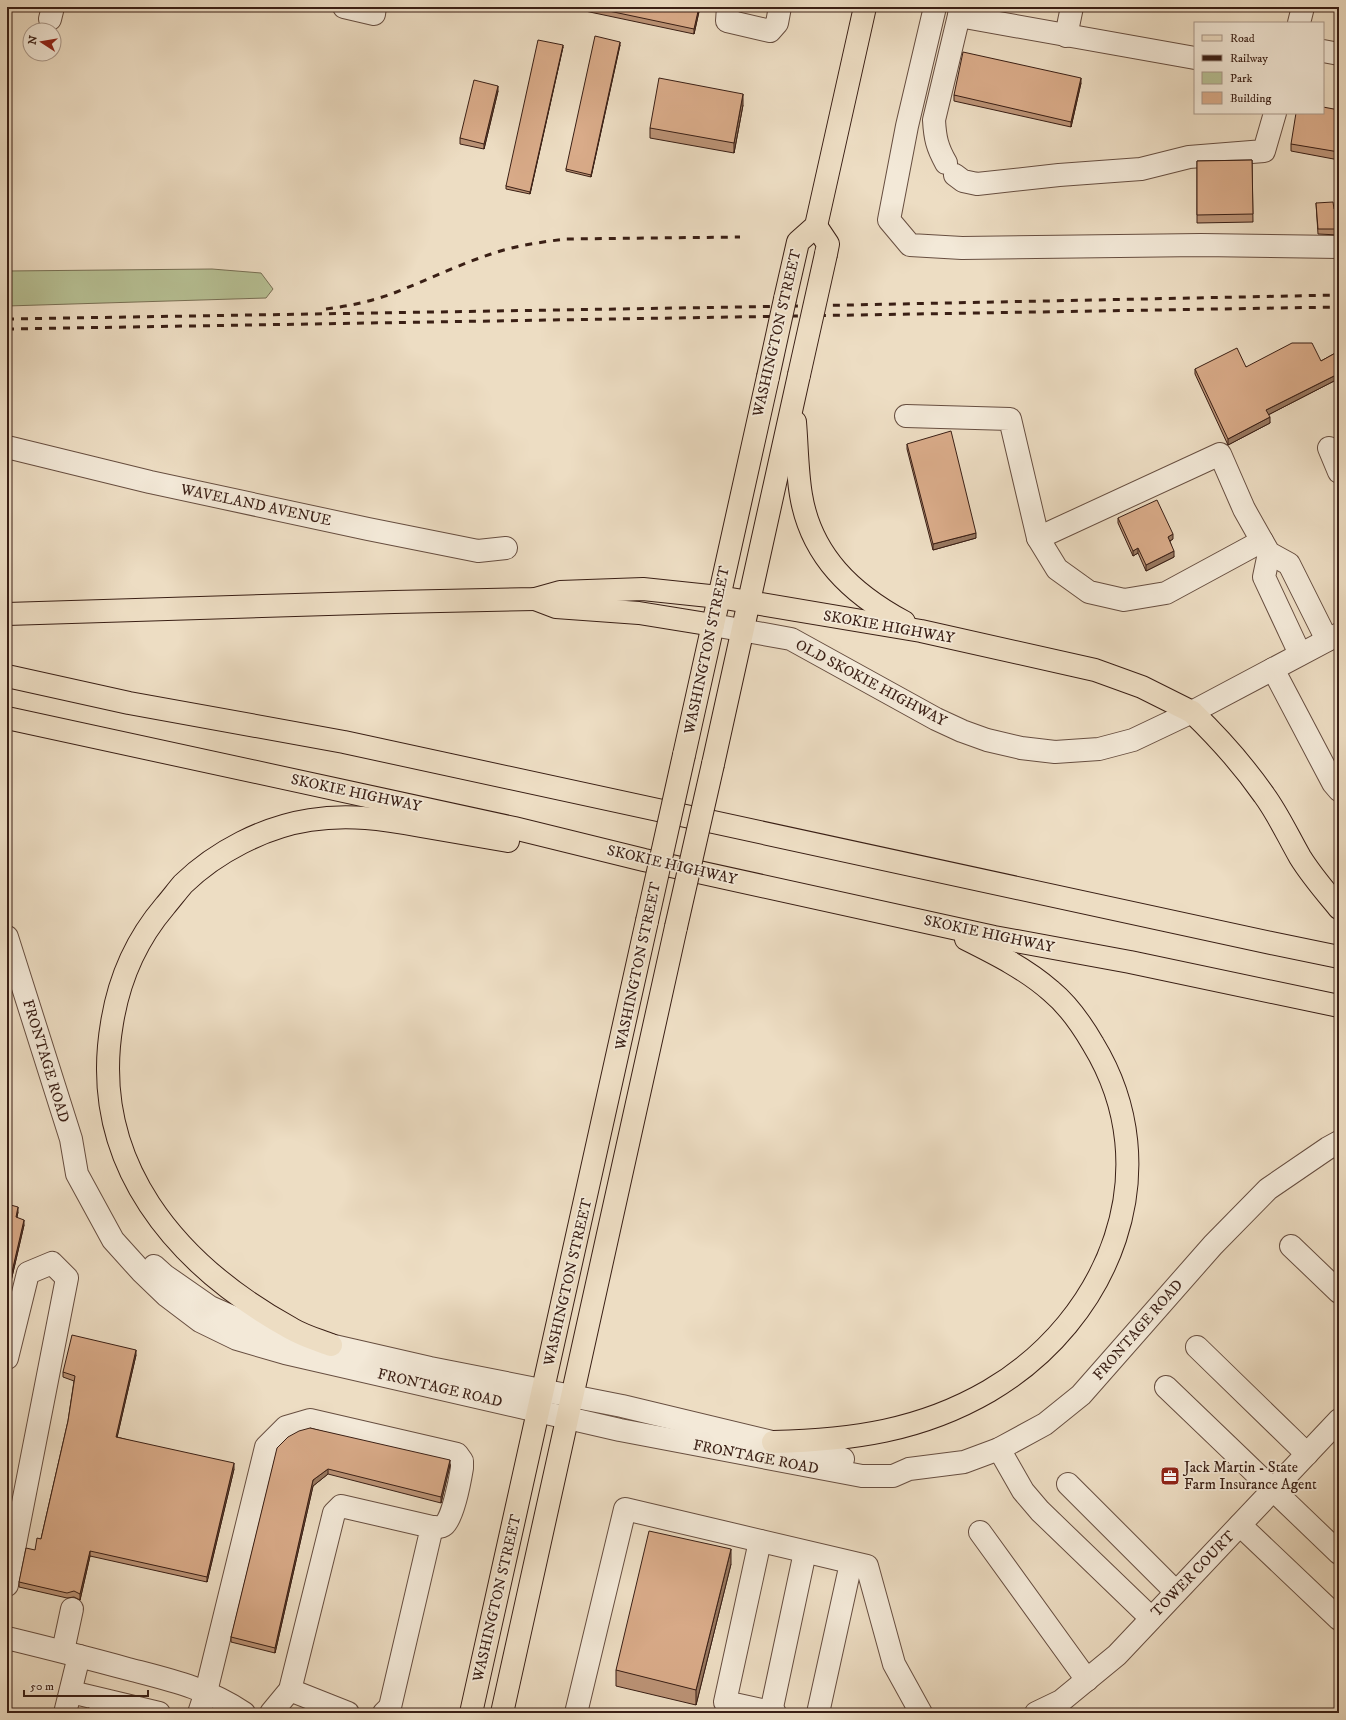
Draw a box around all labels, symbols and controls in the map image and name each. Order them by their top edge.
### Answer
north arrow [22,22,62,62]
legend [1194,22,1324,114]
text: Road [1230,31,1255,46]
text: N [25,34,41,46]
text: Railway [1230,51,1268,66]
text: Park [1230,71,1252,86]
text: Building [1230,91,1271,106]
street label: WASHINGTON STREET [748,247,806,420]
street label: WAVELAND AVENUE [178,480,333,530]
street label: WASHINGTON STREET [680,564,734,737]
street label: SKOKIE HIGHWAY [822,606,957,648]
street label: OLD SKOKIE HIGHWAY [792,635,950,731]
street label: SKOKIE HIGHWAY [289,770,423,816]
street label: SKOKIE HIGHWAY [605,841,739,889]
street label: WASHINGTON STREET [611,880,665,1053]
street label: SKOKIE HIGHWAY [922,911,1056,957]
street label: FRONTAGE ROAD [18,997,74,1125]
street label: WASHINGTON STREET [539,1196,597,1369]
street label: FRONTAGE ROAD [1089,1276,1187,1384]
street label: FRONTAGE ROAD [376,1364,504,1412]
street label: FRONTAGE ROAD [692,1435,820,1479]
place label: Jack Martin - State Farm Insurance Agent [1182,1458,1317,1494]
office icon: Jack Martin - State Farm Insurance Agent [1159,1465,1181,1487]
street label: WASHINGTON STREET [468,1512,526,1685]
street label: TOWER COURT [1147,1526,1239,1621]
scale bar [24,1672,148,1698]
text: 50 m [30,1679,54,1694]

